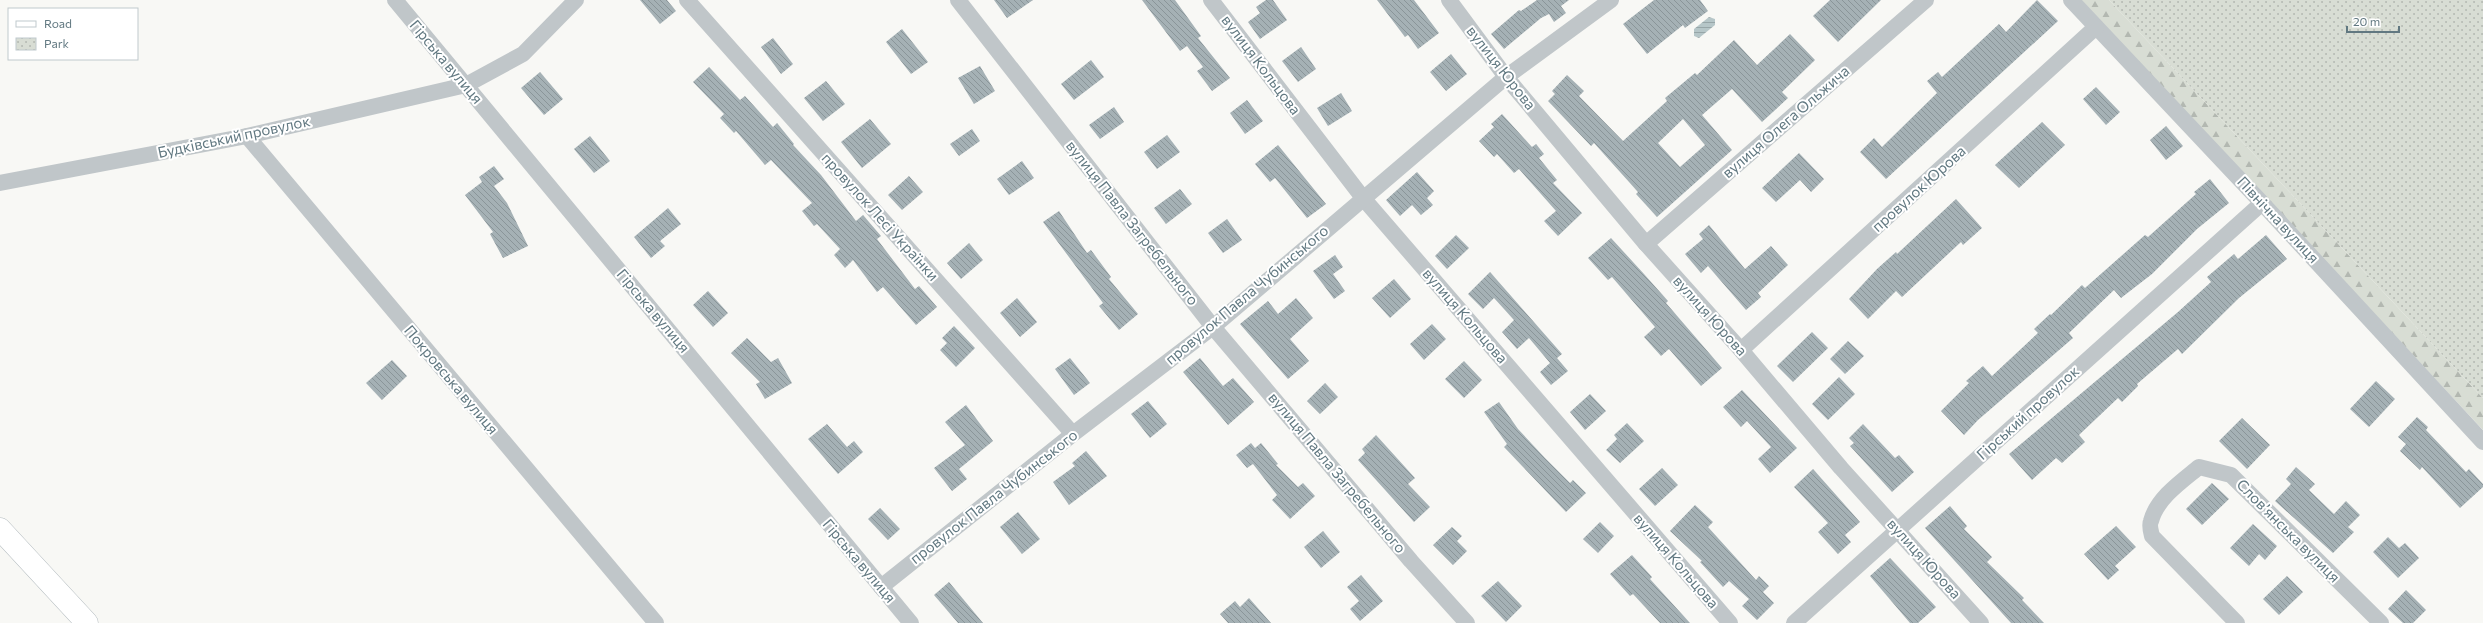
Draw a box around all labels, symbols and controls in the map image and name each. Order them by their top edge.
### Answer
legend [8,8,138,60]
scale bar [2347,8,2399,34]
street label: вулиця Кольцова [1218,11,1305,118]
text: 20 m [2353,14,2380,28]
text: Road [44,16,72,30]
street label: Гірська вулиця [406,16,487,107]
street label: вулиця Юрова [1463,22,1540,113]
text: Park [44,36,70,50]
street label: вулиця Олега Ольжича [1718,61,1853,181]
street label: Будківський провулок [156,111,312,161]
street label: вулиця Павла Загребельного [1063,136,1203,308]
street label: провулок Юрова [1868,142,1969,235]
street label: провулок Лесі Українки [818,149,943,284]
street label: Північна вулиця [2234,172,2323,266]
street label: провулок Павла Чубинського [1161,221,1332,368]
street label: вулиця Кольцова [1420,264,1512,367]
street label: Гірська вулиця [613,265,694,356]
street label: вулиця Юрова [1670,272,1751,359]
street label: Покровська вулиця [401,321,503,438]
street label: Гірський провулок [1972,362,2082,463]
street label: вулиця Павла Загребельного [1265,388,1410,556]
street label: провулок Павла Чубинського [906,425,1081,567]
street label: Словʼянська вулиця [2233,475,2344,586]
street label: вулиця Кольцова [1631,509,1723,612]
street label: Гірська вулиця [819,515,900,606]
street label: вулиця Юрова [1884,515,1965,602]

